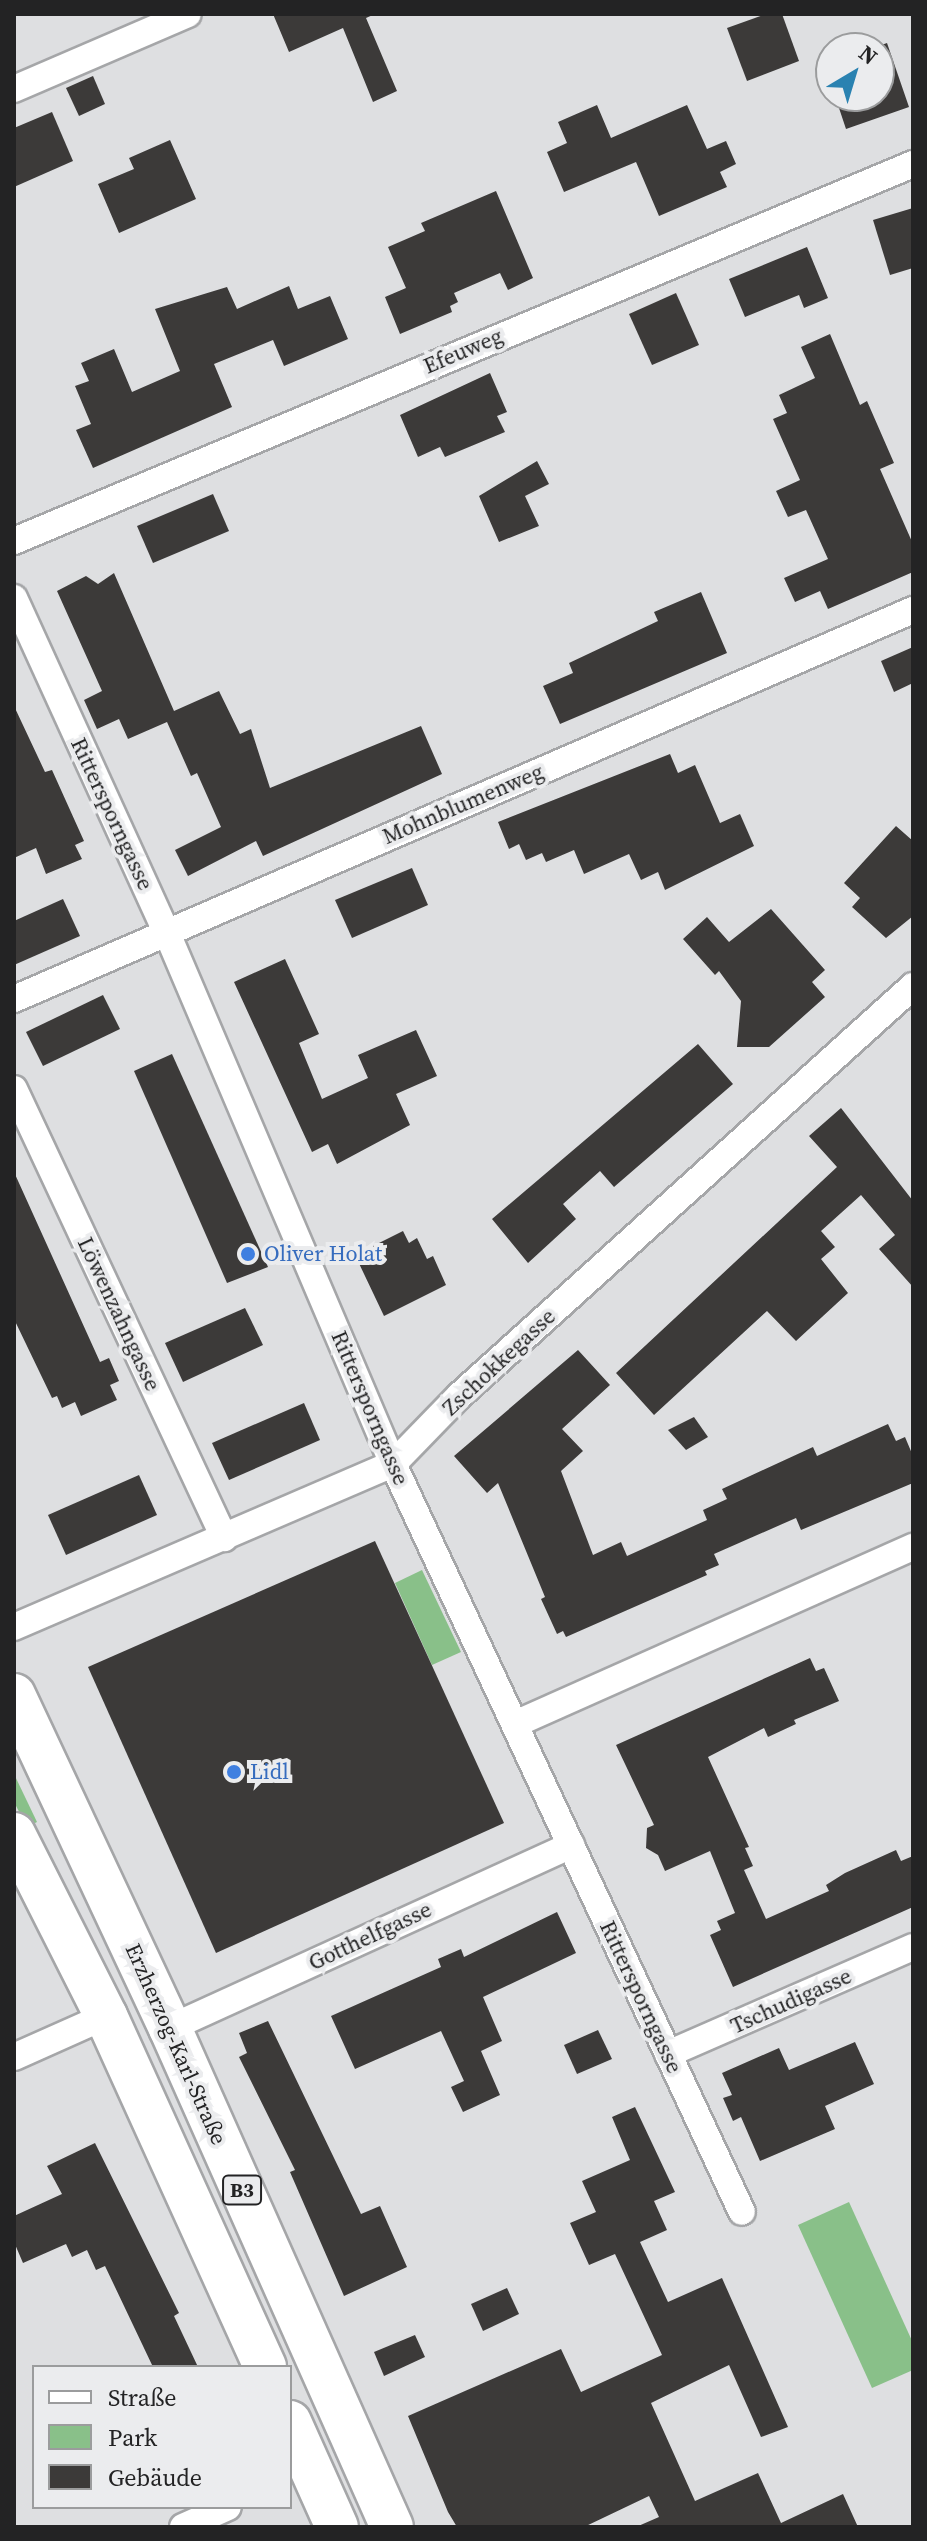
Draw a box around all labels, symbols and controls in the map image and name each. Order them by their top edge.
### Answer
north arrow [815,32,895,112]
text: N [853,38,884,71]
street label: Efeuweg [419,323,507,379]
street label: Rittersporngasse [65,734,159,894]
street label: Mohnblumenweg [379,758,547,850]
street label: Löwenzahngasse [72,1233,166,1395]
place label: Oliver Holat [264,1241,382,1267]
marker: Oliver Holat [239,1245,257,1263]
street label: Zschokkegasse [437,1303,561,1421]
street label: Rittersporngasse [326,1327,414,1489]
place label: Lidl [250,1759,289,1785]
marker: Lidl [225,1763,243,1781]
street label: Gotthelfgasse [304,1896,436,1976]
street label: Rittersporngasse [594,1917,688,2077]
street label: Erzherzog-Karl-Straße [120,1939,232,2149]
street label: Tschudigasse [727,1963,855,2039]
road number: B3 [222,2174,262,2206]
legend [32,2365,292,2509]
text: Straße [108,2381,176,2414]
text: Park [108,2421,157,2454]
text: Gebäude [108,2461,202,2494]

